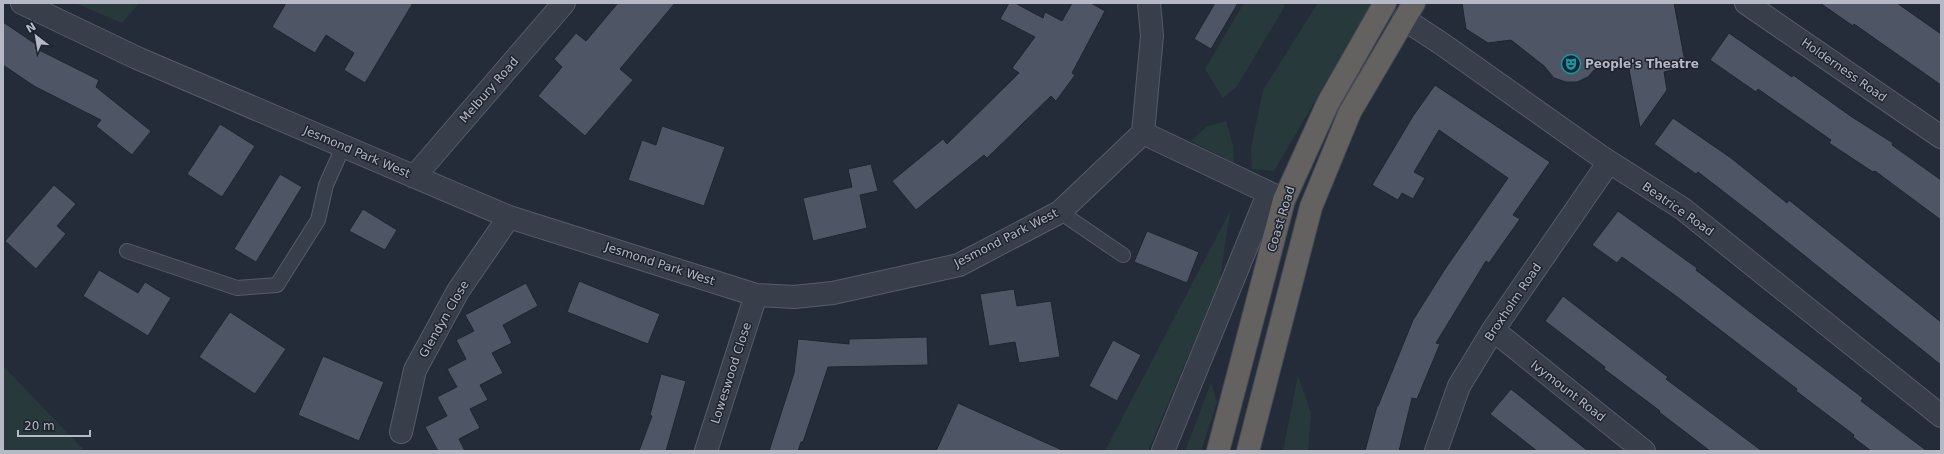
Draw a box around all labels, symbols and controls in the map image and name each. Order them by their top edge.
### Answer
north arrow [16,16,56,56]
text: N [24,20,38,36]
street label: Holderness Road [1799,35,1889,105]
theatre icon: People's Theatre [1560,53,1582,75]
street label: Melbury Road [457,54,521,126]
place label: People's Theatre [1585,57,1699,71]
street label: Jesmond Park West [301,123,413,181]
street label: Beatrice Road [1640,179,1716,239]
street label: Coast Road [1264,184,1298,254]
street label: Jesmond Park West [951,206,1060,271]
street label: Jesmond Park West [602,239,717,288]
street label: Broxholm Road [1482,260,1544,344]
street label: Glendyn Close [416,278,472,360]
street label: Loweswood Close [708,320,754,426]
street label: Ivymount Road [1528,358,1608,424]
scale bar [18,412,90,438]
text: 20 m [24,419,55,433]

